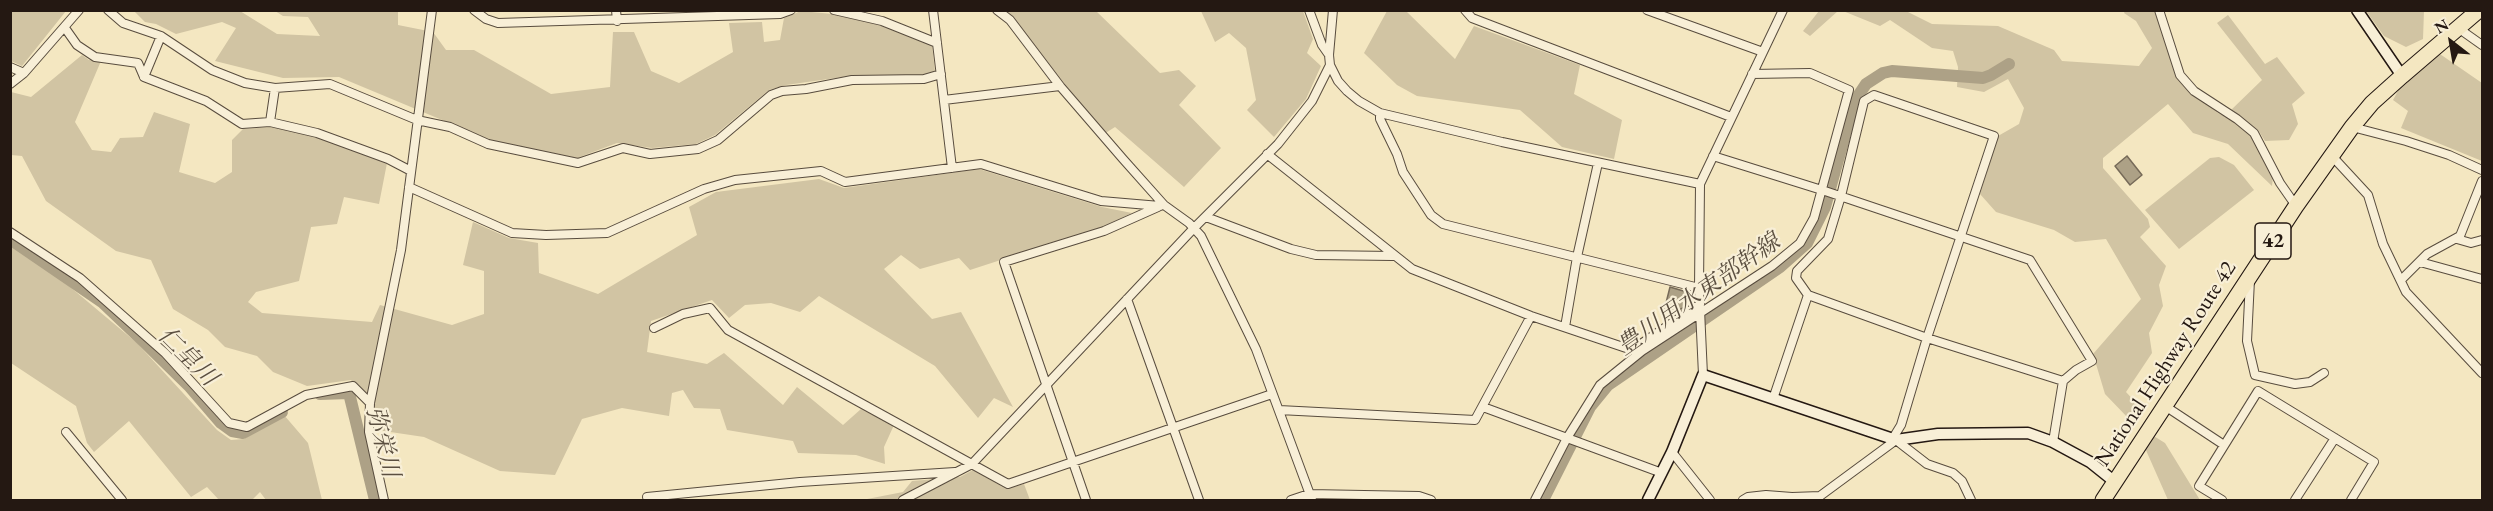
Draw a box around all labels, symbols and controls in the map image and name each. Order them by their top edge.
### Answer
north arrow [2421,12,2481,72]
text: N [2431,14,2452,38]
road number: 42 [2255,223,2291,259]
water label: 豊川用水東部幹線 [1612,228,1786,362]
street label: National Highway Route 42 [2090,256,2242,472]
water label: 仁皇川 [151,321,223,393]
water label: 弥栄川 [359,404,405,480]

